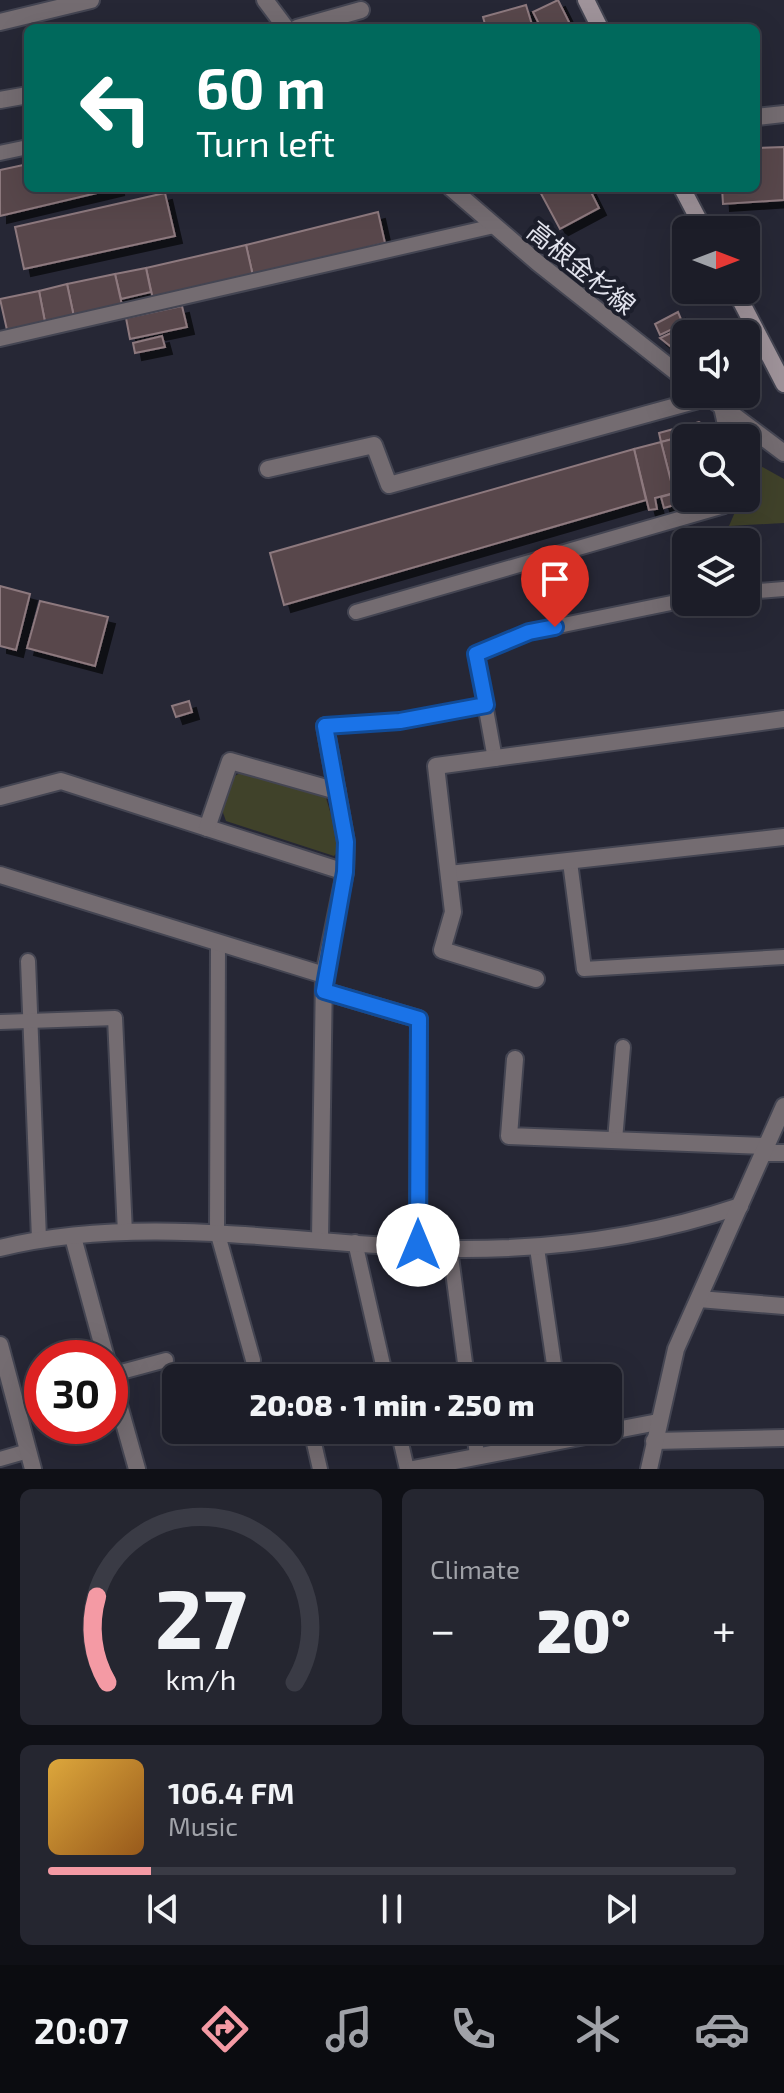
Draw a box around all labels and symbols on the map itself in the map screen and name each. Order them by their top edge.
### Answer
street label: 高根金杉線 [522,214,642,320]
north arrow [672,216,760,304]
pin [521,545,589,627]
position arrow [376,1203,460,1287]
speed limit sign: 30 [24,1340,128,1444]

